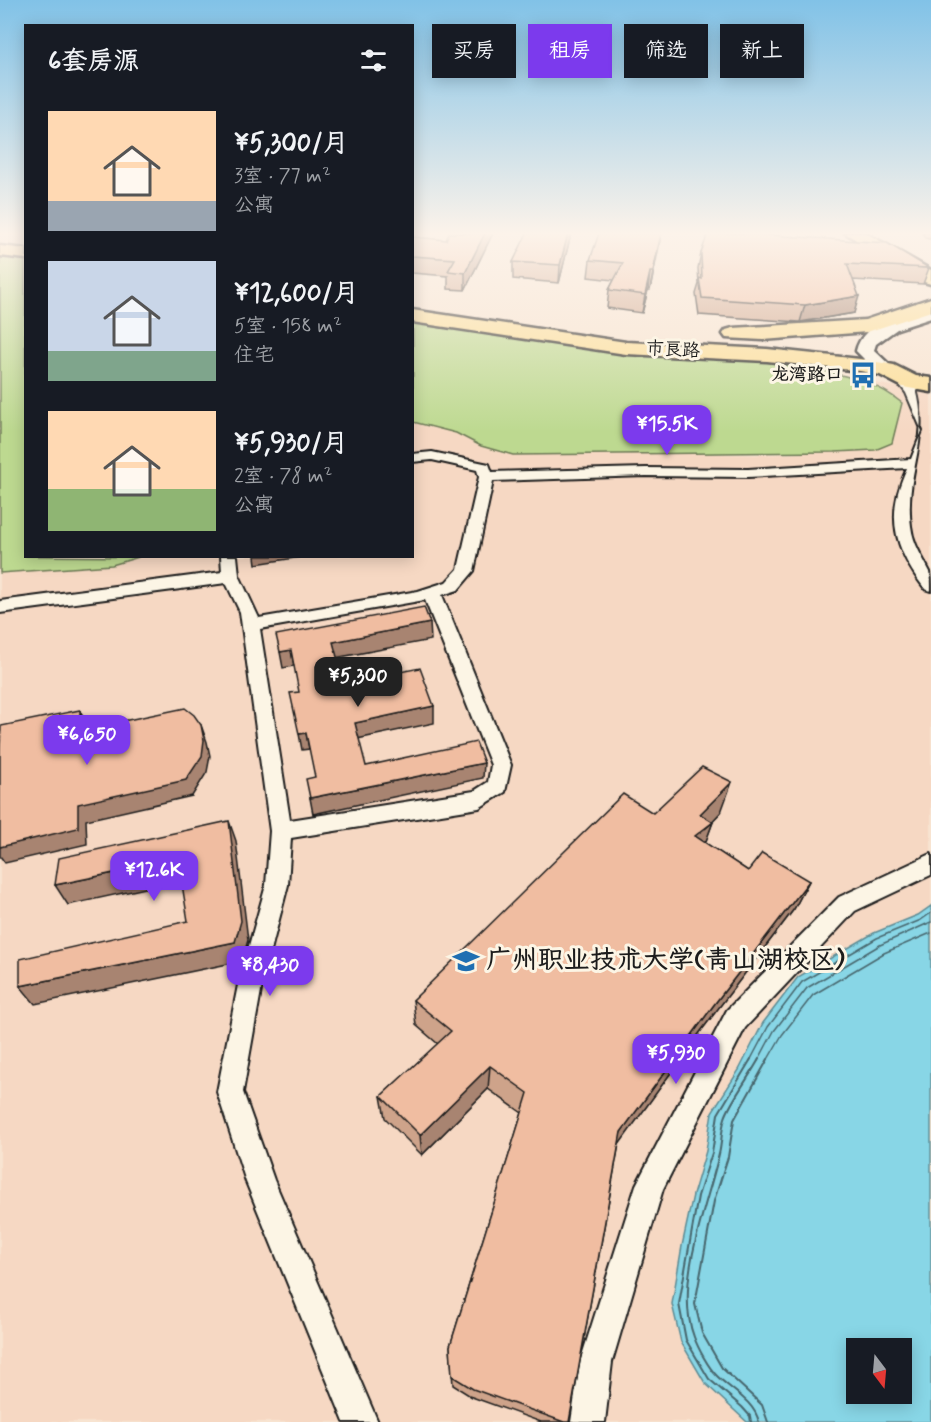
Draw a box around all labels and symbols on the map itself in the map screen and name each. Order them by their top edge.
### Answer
street label: 市良路 [645,337,701,363]
bus stop icon: 龙湾路口 [848,360,878,390]
place label: 龙湾路口 [771,363,843,387]
pin: ¥15.5K [618,405,716,456]
pin: ¥5,300 [309,657,407,708]
pin: ¥6,650 [38,715,136,766]
pin: ¥12.6K [105,851,203,902]
place label: 广州职业技术大学(青山湖校区) [486,944,845,978]
pin: ¥8,430 [221,946,319,997]
school or university icon: 广州职业技术大学(青山湖校区) [451,946,481,976]
pin: ¥5,930 [627,1034,725,1085]
north arrow [846,1338,912,1404]

